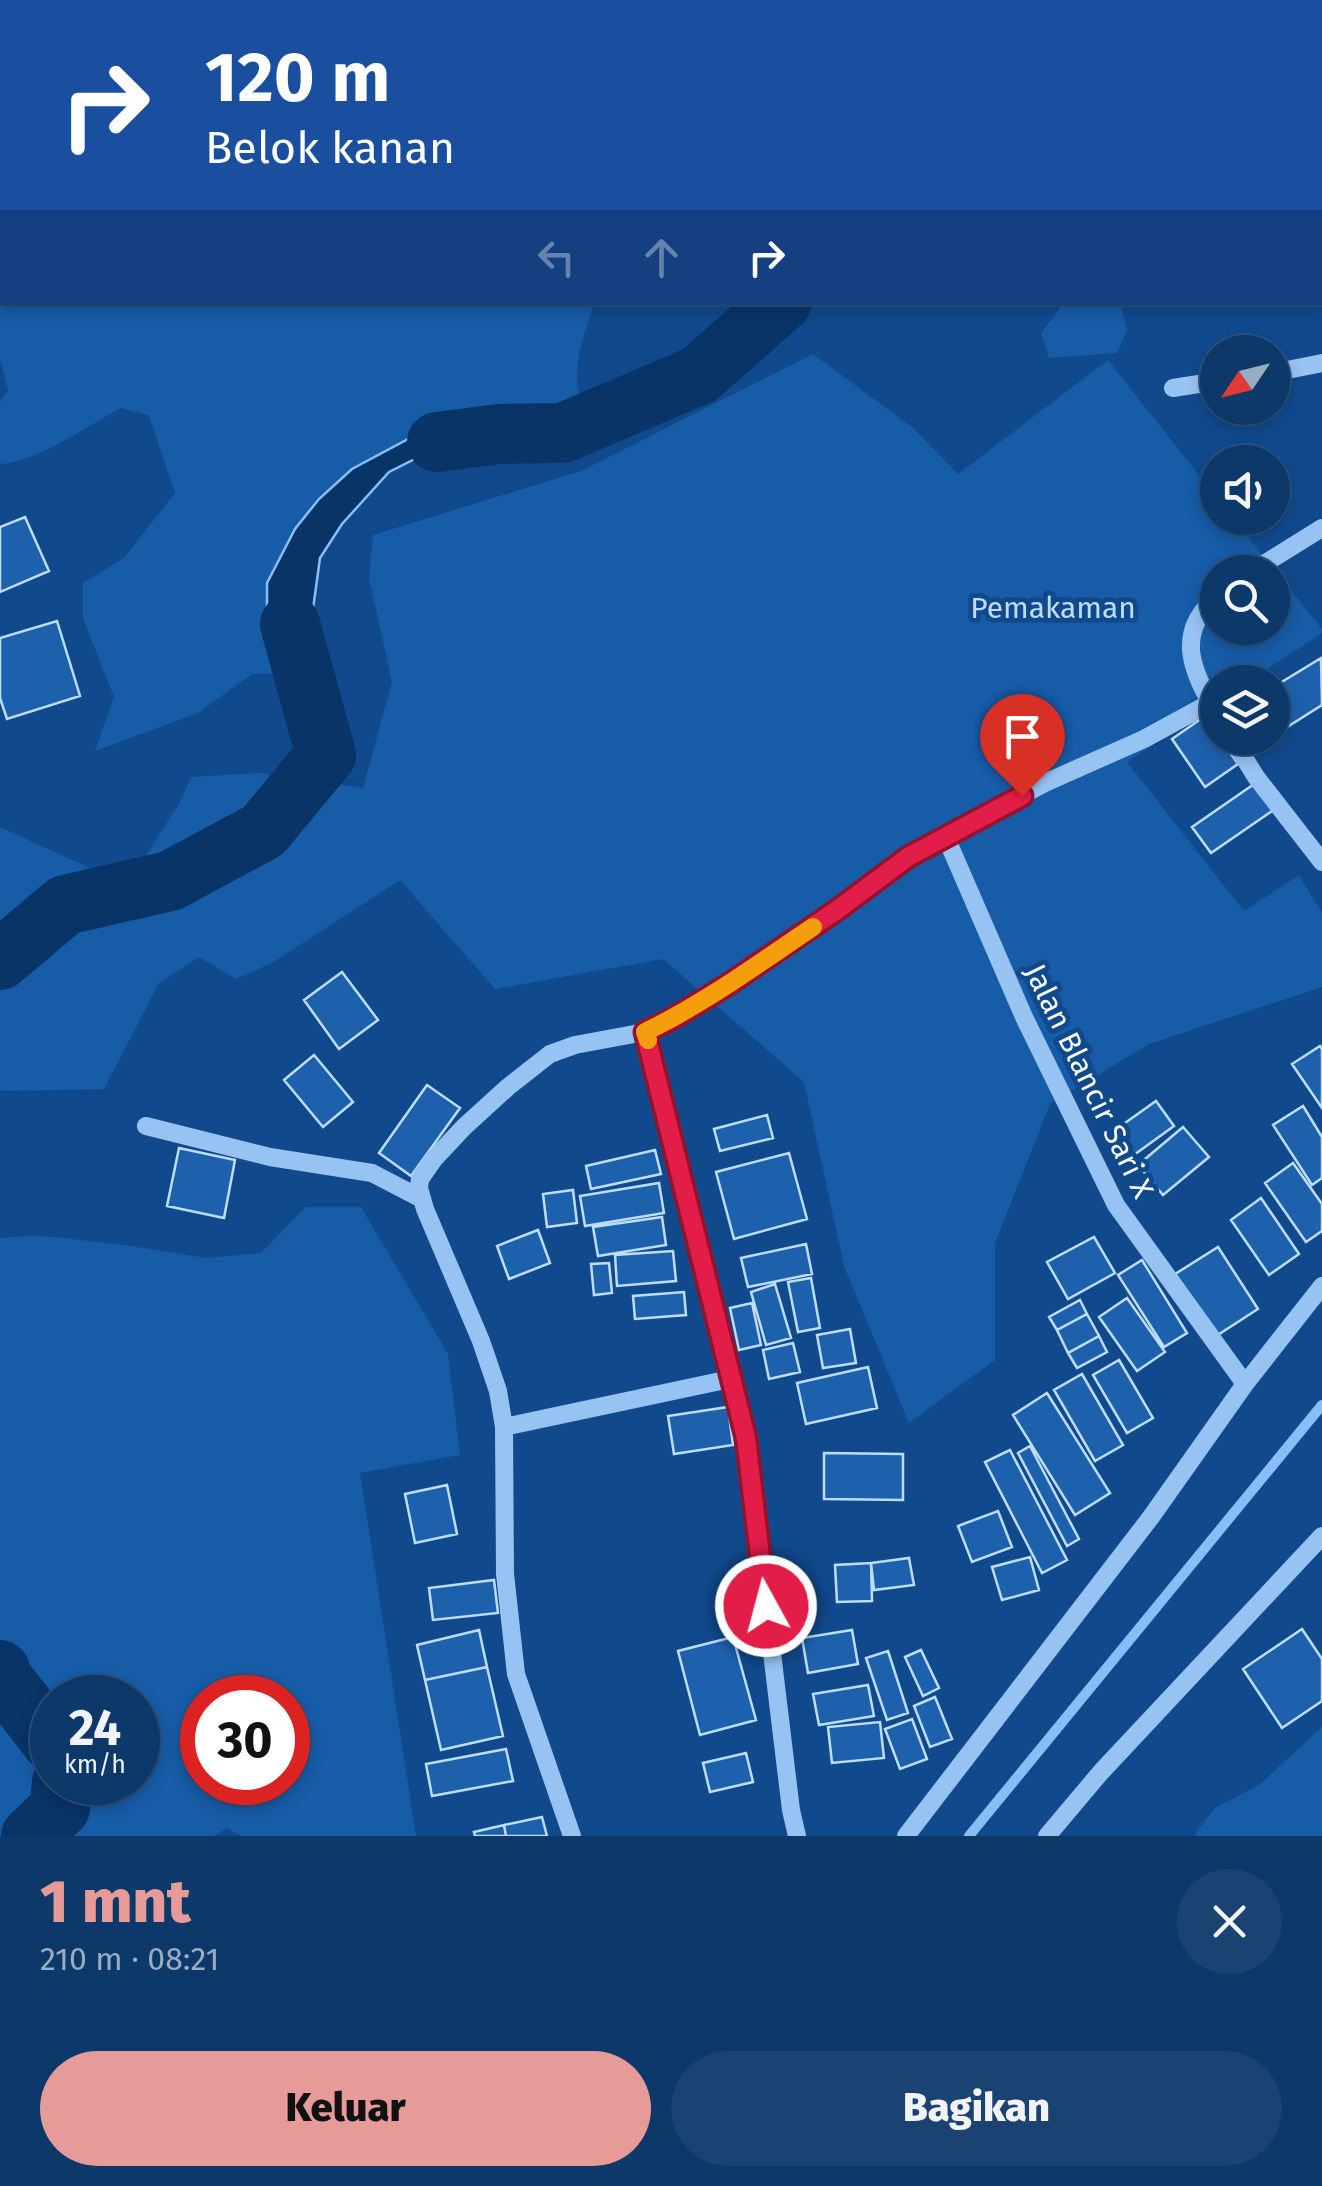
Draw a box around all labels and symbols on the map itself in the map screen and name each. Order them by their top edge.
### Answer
north arrow [1200,335,1290,425]
park label: Pemakaman [970,590,1136,626]
pin [980,694,1065,797]
street label: Jalan Blancir Sari X [1017,958,1162,1204]
position arrow [714,1554,818,1658]
speed limit sign: 30 [180,1675,310,1805]

